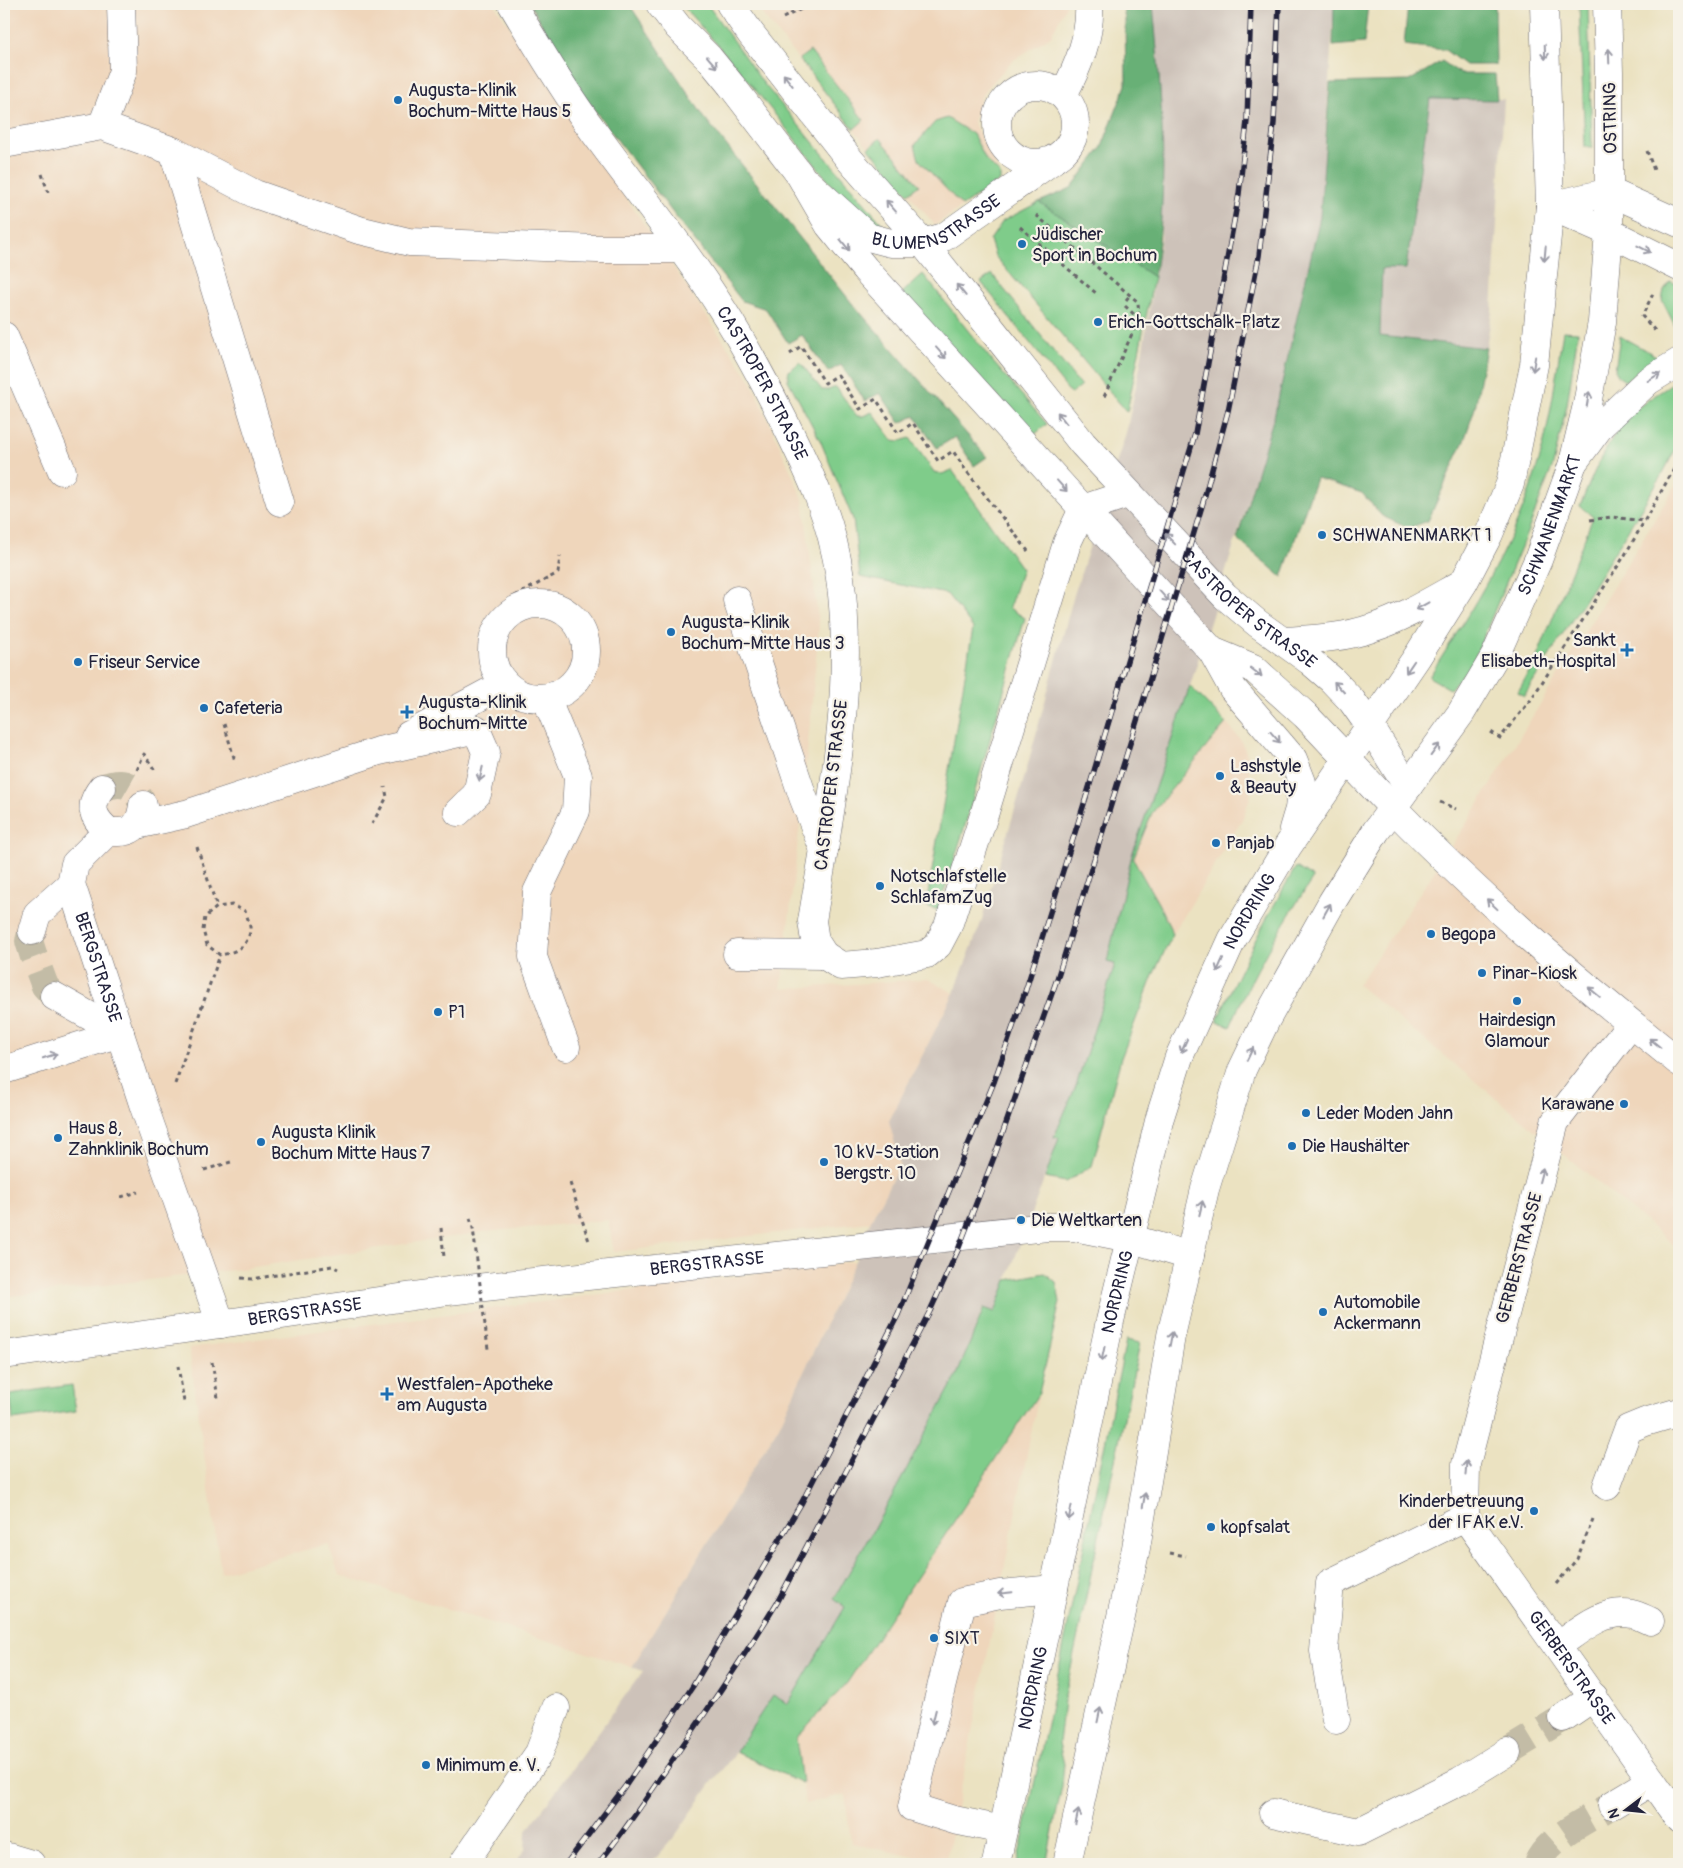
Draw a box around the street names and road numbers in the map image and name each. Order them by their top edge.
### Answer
street label: OSTRING [1598,82,1623,154]
street label: BLUMENSTRASSE [869,190,1005,255]
street label: CASTROPER STRASSE [711,302,813,464]
street label: SCHWANENMARKT [1513,452,1587,599]
street label: CASTROPER STRASSE [1176,545,1321,674]
street label: CASTROPER STRASSE [810,698,853,872]
street label: NORDRING [1218,869,1281,953]
street label: BERGSTRASSE [69,909,127,1026]
street label: GERBERSTRASSE [1491,1190,1548,1326]
street label: BERGSTRASSE [649,1246,765,1281]
street label: NORDRING [1097,1248,1139,1336]
street label: BERGSTRASSE [246,1293,363,1332]
street label: GERBERSTRASSE [1523,1606,1620,1730]
street label: NORDRING [1013,1644,1053,1732]

